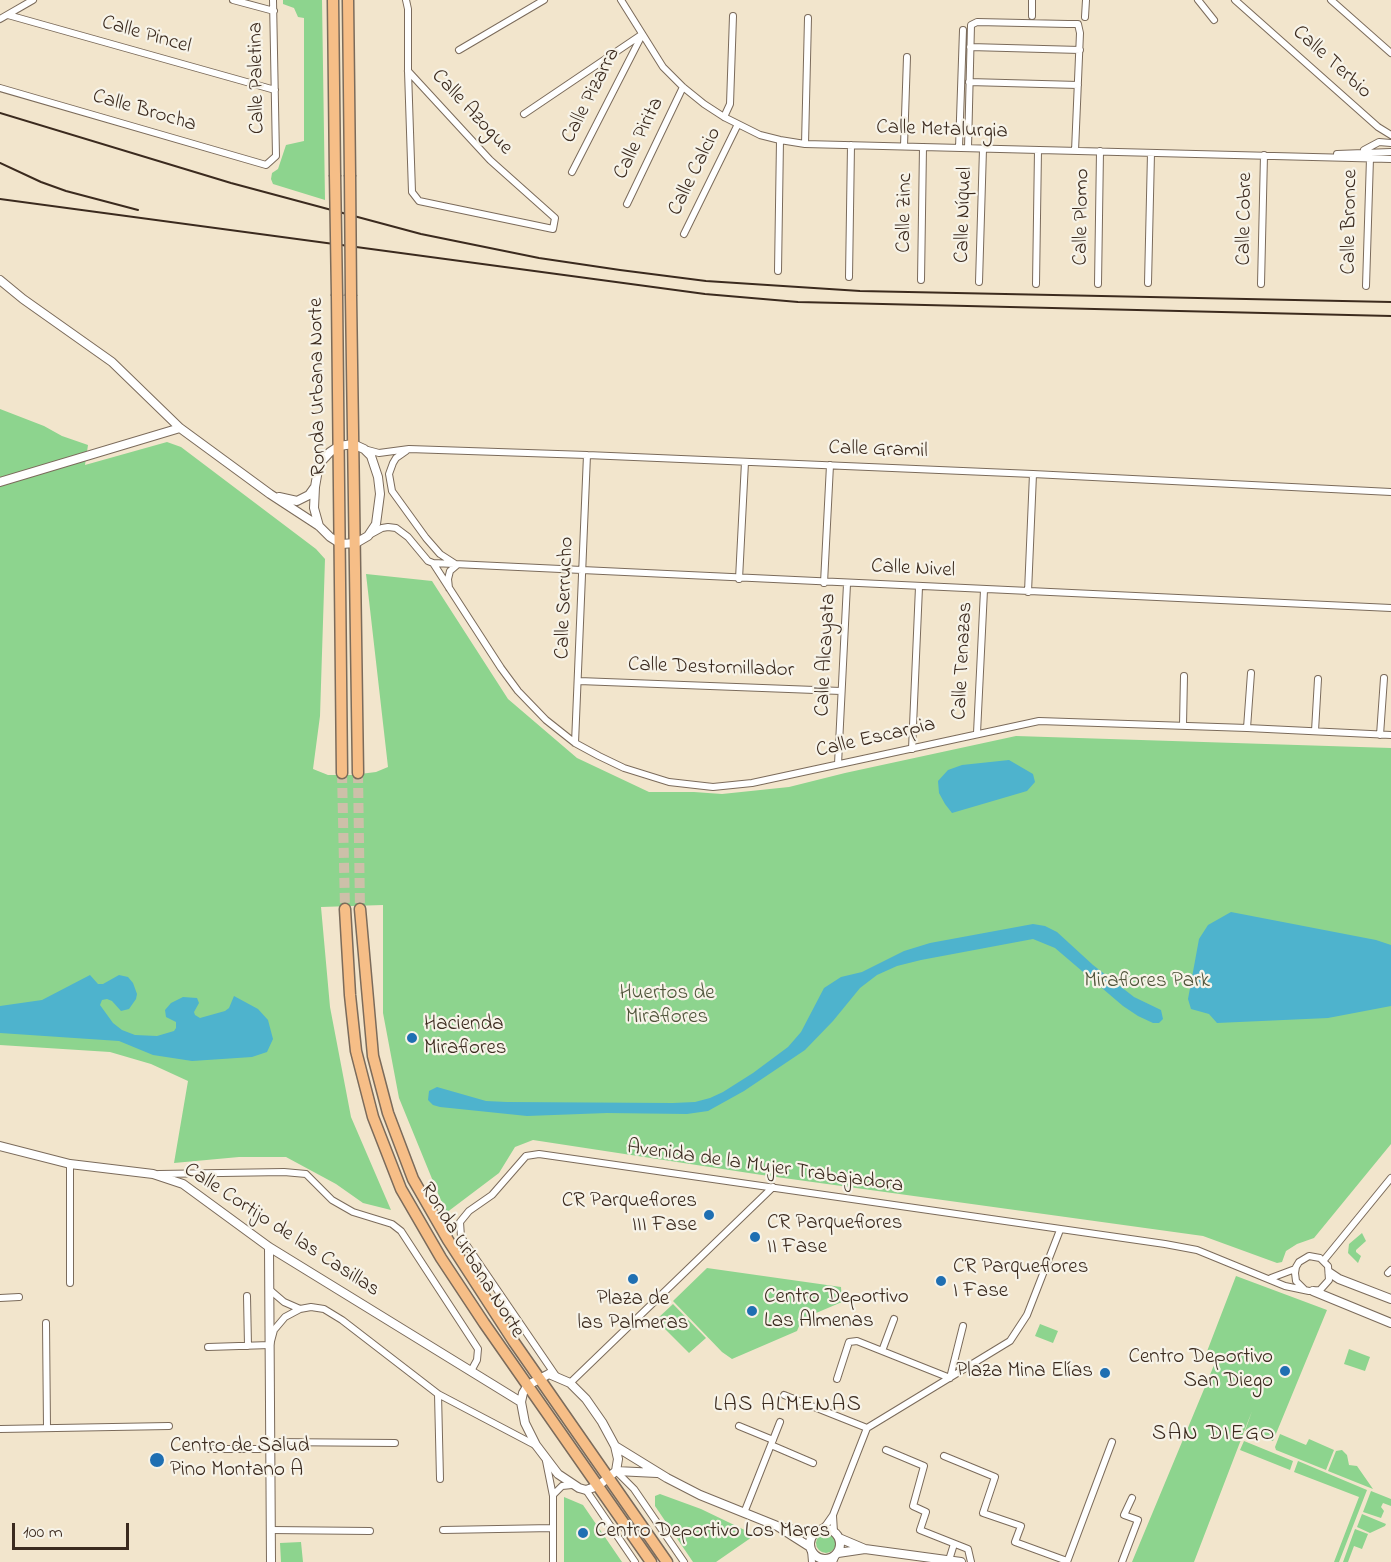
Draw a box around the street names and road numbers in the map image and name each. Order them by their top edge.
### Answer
street label: Calle Pincel [98,11,194,61]
street label: Calle Terbio [1286,21,1376,105]
street label: Calle Paletina [244,22,272,134]
street label: Calle Pizarra [557,44,627,148]
street label: Calle Azogue [425,65,517,161]
street label: Calle Brocha [89,85,199,139]
street label: Calle Pirita [609,94,671,184]
street label: Calle Metalurgia [876,116,1008,146]
street label: Calle Calcio [664,124,728,220]
street label: Calle Níquel [951,167,979,263]
street label: Calle Plomo [1070,168,1096,266]
street label: Calle Bronce [1337,169,1365,275]
street label: Calle Cobre [1233,172,1259,266]
street label: Calle Zinc [893,173,919,253]
street label: Ronda Urbana Norte [305,298,333,476]
street label: Calle Gramil [828,437,928,465]
street label: Calle Serrucho [551,536,581,660]
street label: Calle Nivel [870,555,956,585]
street label: Calle Alcayata [811,593,843,717]
street label: Calle Tenazas [948,601,980,721]
street label: Calle Destornillador [627,654,795,684]
street label: Calle Escarpia [814,713,938,765]
street label: Avenida de la Mujer Trabajadora [625,1136,905,1200]
street label: Calle Cortijo de las Casillas [178,1158,384,1304]
street label: Ronda Urbana Norte [413,1179,529,1343]

